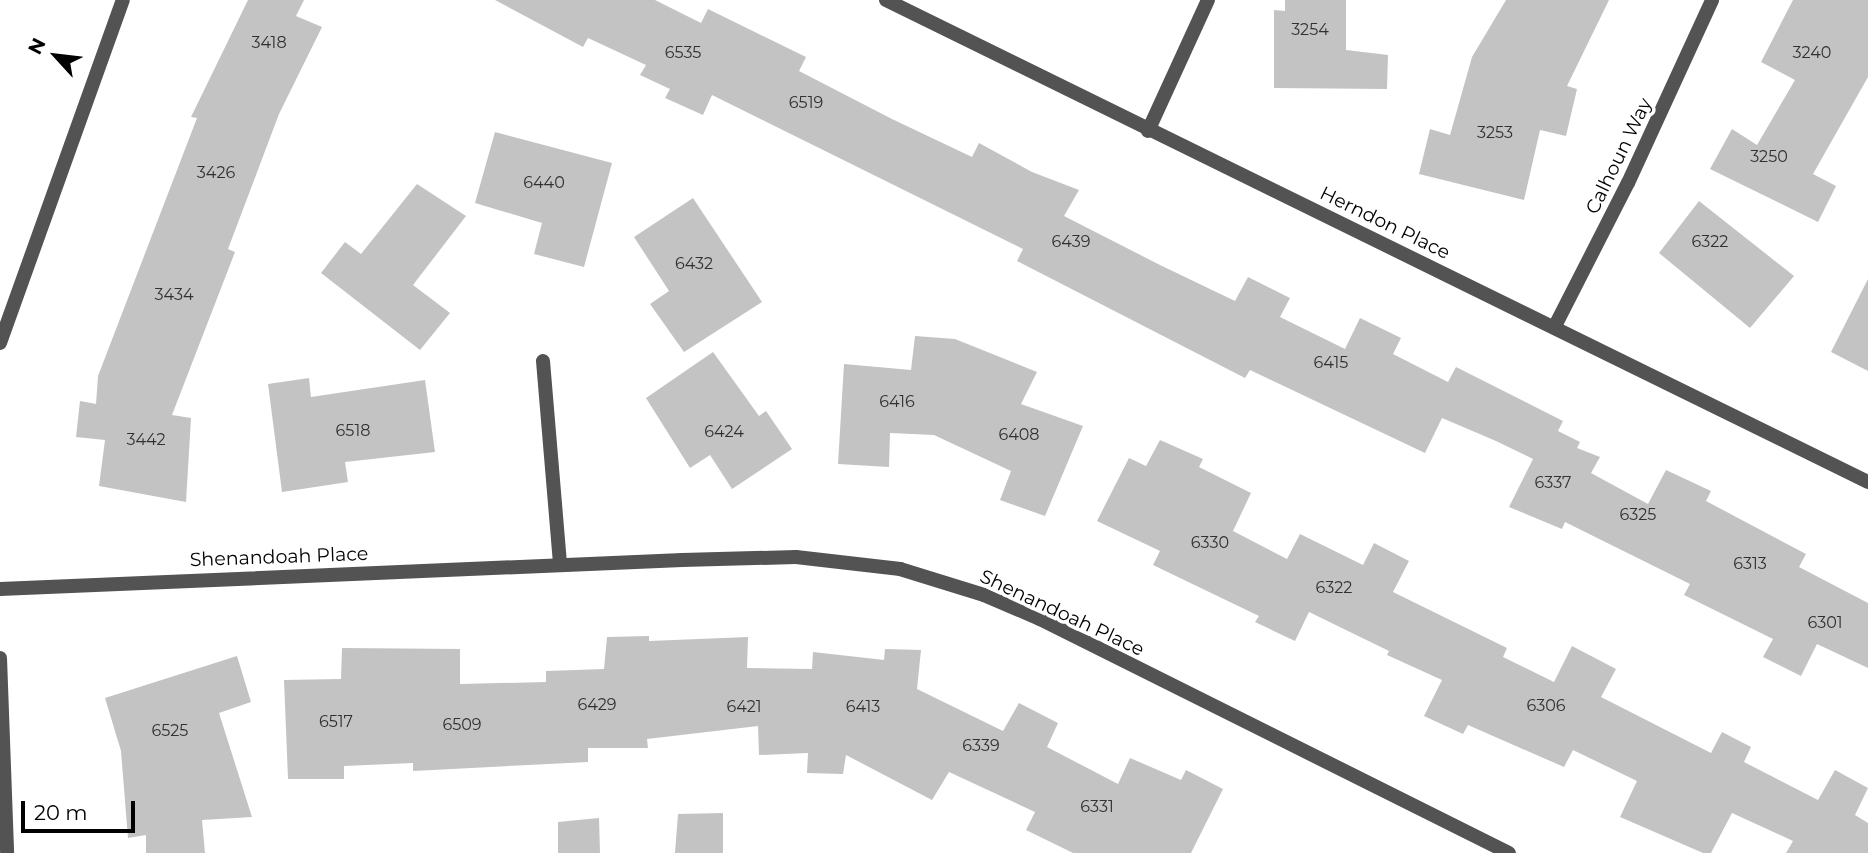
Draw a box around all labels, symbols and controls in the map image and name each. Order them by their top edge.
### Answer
house number: 3254 [1291,20,1329,40]
north arrow [21,21,91,91]
house number: 3418 [251,33,287,53]
text: N [23,34,51,58]
house number: 6535 [665,43,701,63]
house number: 3240 [1793,43,1831,63]
house number: 6519 [789,93,823,113]
street label: Calhoun Way [1581,94,1657,218]
house number: 3253 [1477,123,1513,143]
house number: 3250 [1750,147,1788,167]
house number: 3426 [197,163,235,183]
house number: 6440 [523,173,565,193]
street label: Herndon Place [1316,182,1454,264]
house number: 6439 [1052,232,1090,252]
house number: 6322 [1692,232,1728,252]
house number: 6432 [675,254,713,274]
house number: 3434 [155,285,193,305]
house number: 6415 [1314,353,1348,373]
house number: 6416 [879,392,915,412]
house number: 6518 [336,421,370,441]
house number: 6424 [704,422,744,442]
house number: 6408 [998,425,1040,445]
house number: 3442 [126,430,166,450]
house number: 6337 [1535,473,1571,493]
house number: 6325 [1620,505,1656,525]
house number: 6330 [1191,533,1229,553]
street label: Shenandoah Place [189,542,369,572]
house number: 6313 [1733,554,1767,574]
street label: Shenandoah Place [976,565,1148,661]
house number: 6322 [1316,578,1352,598]
house number: 6301 [1807,613,1843,633]
house number: 6429 [577,695,617,715]
house number: 6306 [1526,696,1566,716]
house number: 6421 [726,697,762,717]
house number: 6413 [846,697,880,717]
house number: 6517 [319,712,353,732]
house number: 6509 [442,715,482,735]
house number: 6525 [152,721,188,741]
house number: 6339 [962,736,1000,756]
scale bar [24,786,138,830]
house number: 6331 [1080,797,1114,817]
text: 20 m [34,800,88,825]

